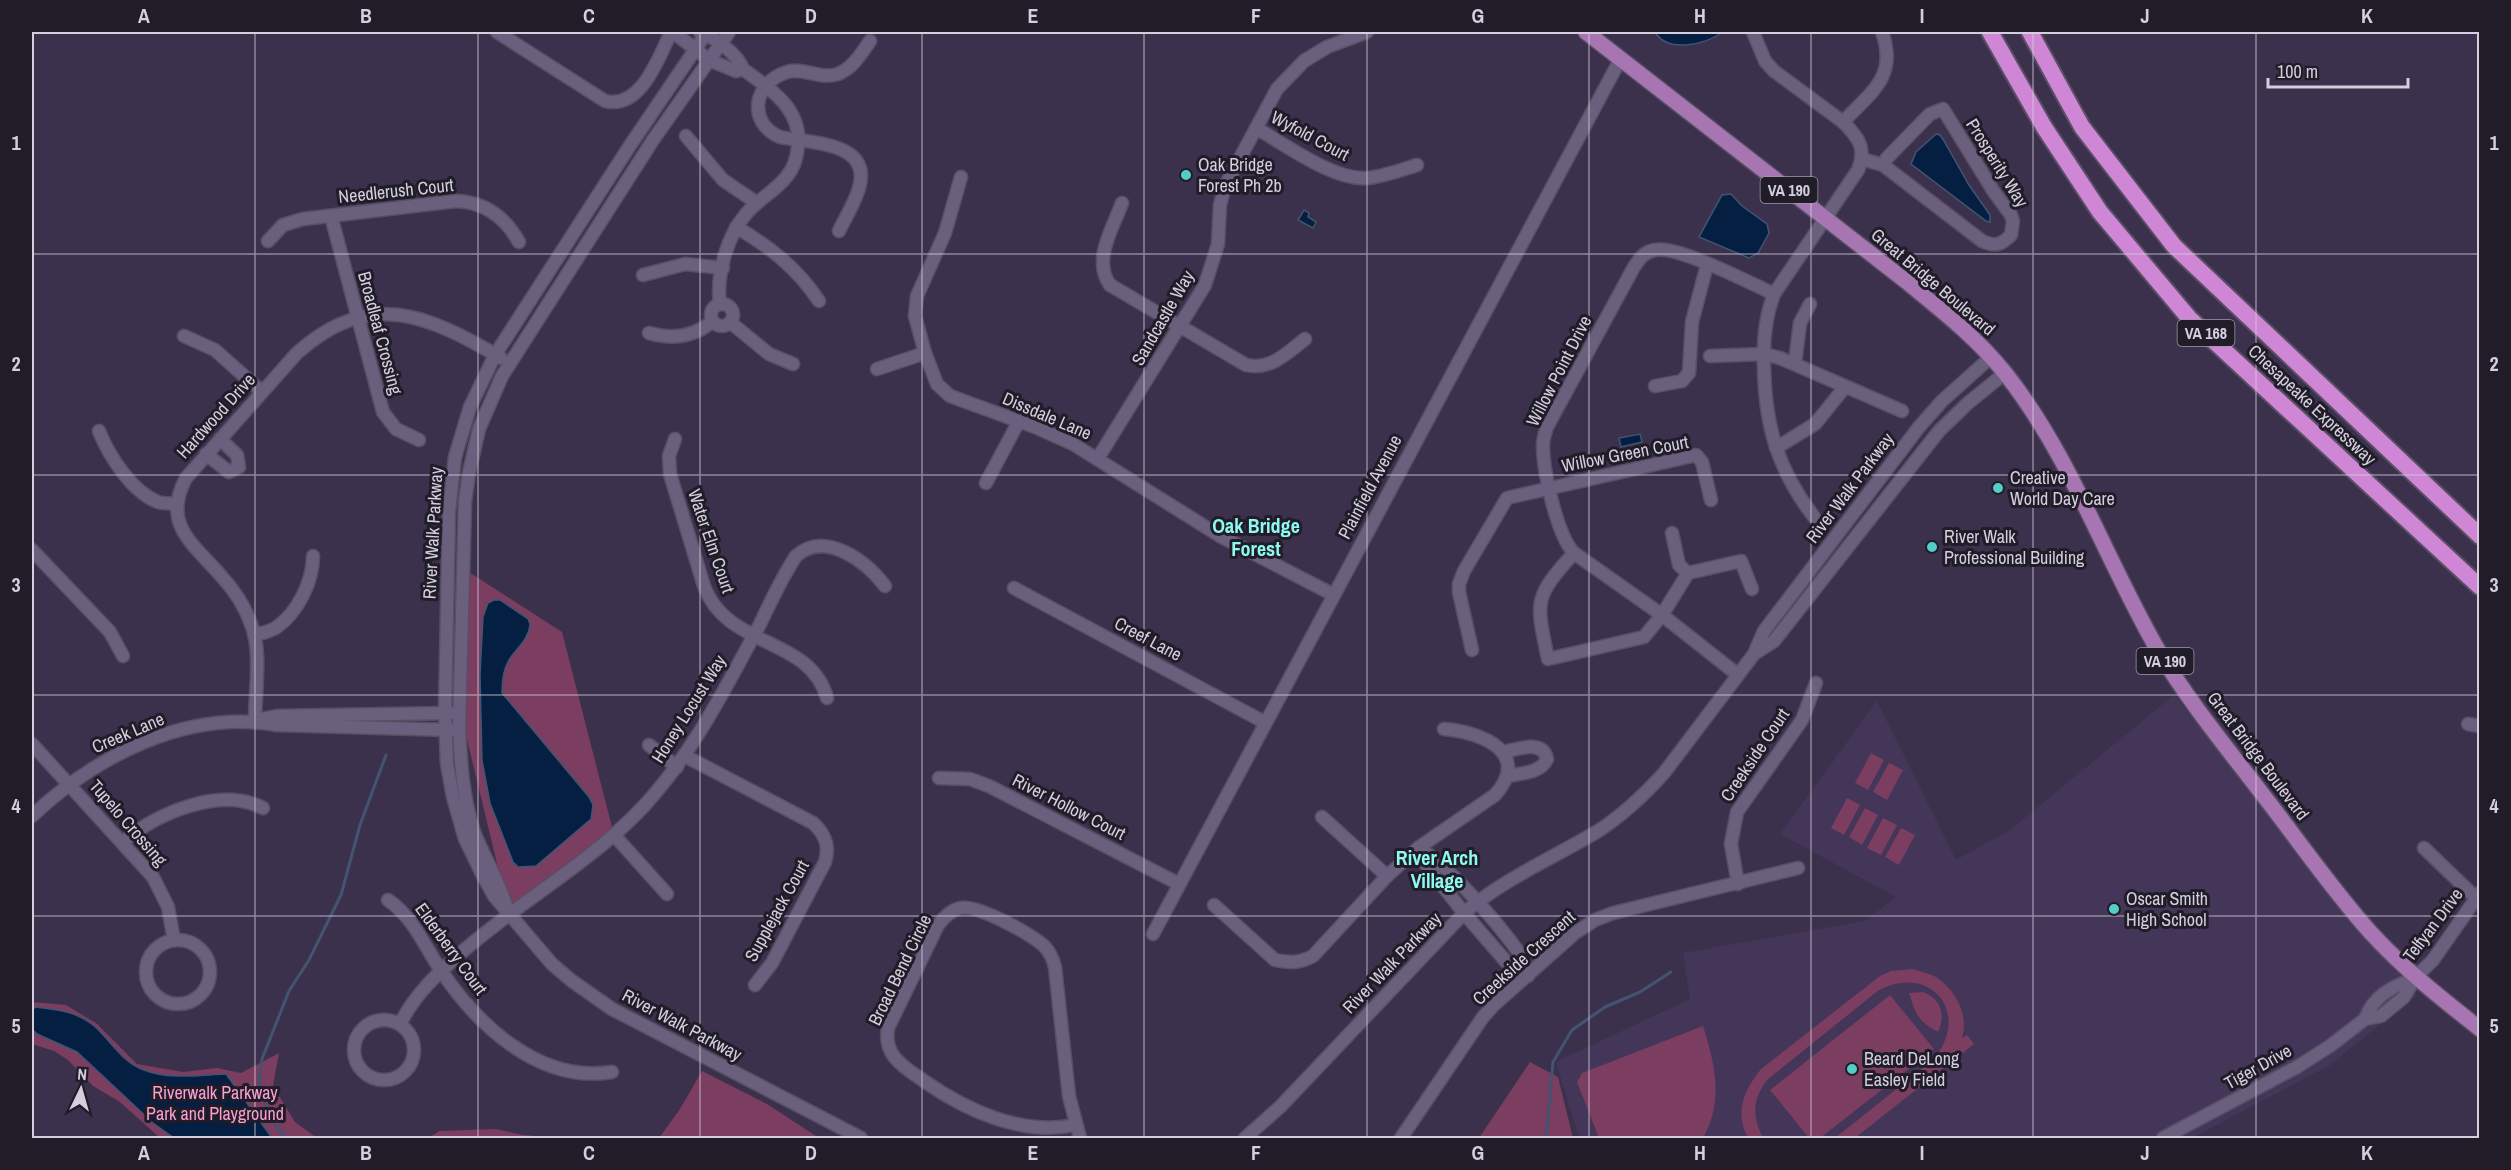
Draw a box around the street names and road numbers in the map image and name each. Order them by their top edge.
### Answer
street label: Wyfold Court [1267,105,1354,167]
street label: Prosperity Way [1960,114,2035,212]
street label: Needlerush Court [337,172,455,209]
road number: VA 190 [1760,177,1818,203]
street label: Great Bridge Boulevard [1866,222,2001,341]
street label: Sandcastle Way [1125,265,1200,370]
street label: Broadleaf Crossing [352,269,409,398]
street label: Willow Point Drive [1520,311,1597,431]
road number: VA 168 [2178,320,2234,346]
street label: Chesapeake Expressway [2243,339,2382,471]
street label: Hardwood Drive [171,368,261,464]
street label: Dissdale Lane [999,386,1096,445]
street label: River Walk Parkway [1800,427,1900,548]
street label: Willow Green Court [1559,429,1690,478]
street label: Plainfield Avenue [1332,430,1408,543]
street label: River Walk Parkway [417,466,448,600]
street label: Water Elm Court [682,485,741,596]
street label: Creef Lane [1110,610,1186,667]
road number: VA 190 [2136,648,2194,674]
street label: Honey Locust Way [645,649,732,768]
street label: Great Bridge Boulevard [2202,686,2315,825]
street label: Creekside Court [1714,703,1795,806]
street label: Creek Lane [88,706,168,759]
street label: River Hollow Court [1008,767,1130,846]
street label: Tupelo Crossing [84,774,173,872]
street label: Supplejack Court [738,856,815,966]
street label: Telfyan Drive [2397,883,2469,967]
street label: Elderberry Court [409,898,493,1000]
street label: Creekside Crescent [1467,905,1580,1011]
street label: River Walk Parkway [1337,906,1447,1019]
street label: Broad Bend Circle [862,910,937,1029]
street label: River Walk Parkway [618,982,747,1067]
street label: Tiger Drive [2220,1038,2296,1095]

